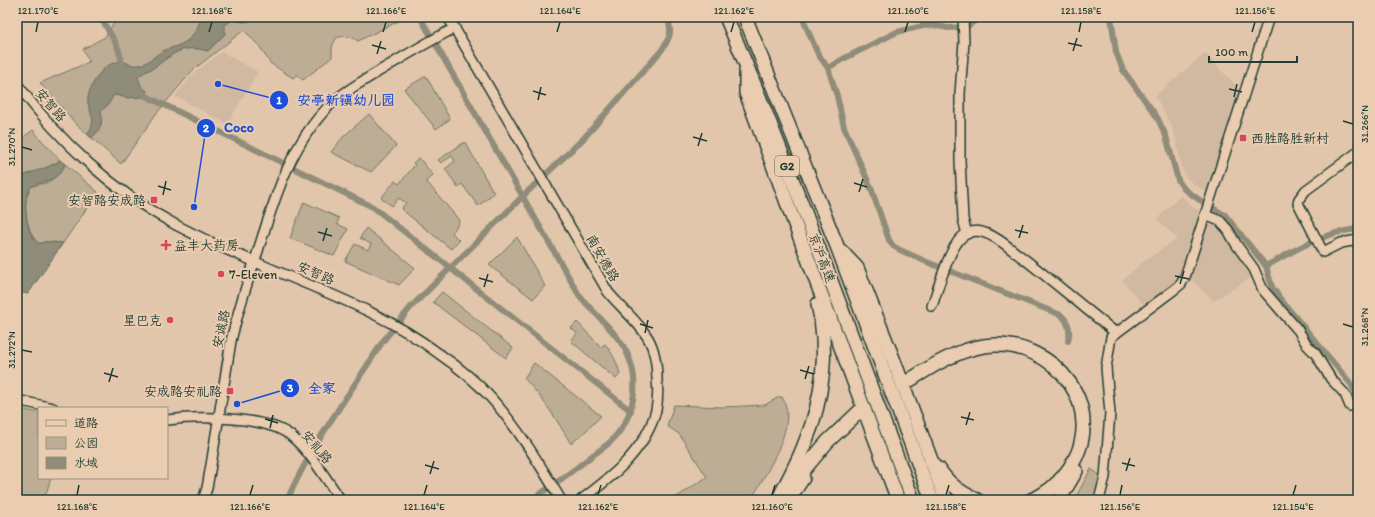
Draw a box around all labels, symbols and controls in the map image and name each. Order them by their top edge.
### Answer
text: 121.170°E [17,4,59,17]
text: 121.168°E [192,4,233,17]
text: 121.166°E [366,4,407,17]
text: 121.164°E [539,4,581,17]
text: 121.162°E [714,4,755,17]
text: 121.160°E [887,4,929,17]
text: 121.158°E [1061,4,1102,17]
text: 121.156°E [1235,4,1276,17]
scale bar [1209,38,1297,64]
text: 100 m [1215,45,1248,59]
street label: 安智路 [33,85,69,125]
callout: 安亭新镇幼儿园 [269,87,403,113]
text: 安亭新镇幼儿园 [297,92,395,109]
text: 1 [276,93,282,107]
text: 31.266°N [1358,105,1371,143]
callout: Coco [196,115,262,141]
text: Coco [224,119,254,136]
text: 2 [203,121,210,135]
text: 31.270°N [5,127,18,166]
place label: 西胜路胜新村 [1251,131,1329,146]
marker: 西胜路胜新村 [1238,133,1248,143]
road number: G2 [775,156,799,176]
place label: 安智路安成路 [68,193,146,208]
marker: 安智路安成路 [149,195,159,205]
street label: 京沪高速 [806,231,838,285]
street label: 南安德路 [584,232,622,284]
place label: 益丰大药房 [174,238,239,253]
marker: 益丰大药房 [161,240,171,250]
street label: 安智路 [295,258,337,288]
place label: 7-Eleven [229,267,278,282]
marker: 7-Eleven [216,269,226,279]
street label: 安诚路 [210,308,232,350]
text: 31.268°N [1358,308,1371,346]
place label: 星巴克 [123,313,162,328]
marker: 星巴克 [165,315,175,325]
text: 31.272°N [5,331,18,369]
callout: 全家 [280,375,344,401]
text: 全家 [308,380,336,397]
text: 3 [287,381,294,395]
place label: 安成路安礼路 [144,384,222,399]
marker: 安成路安礼路 [225,386,235,396]
legend [38,407,168,479]
text: 道路 [74,416,98,430]
street label: 安礼路 [299,427,335,467]
text: 公园 [74,436,98,450]
text: 水域 [74,456,98,470]
text: 121.168°E [57,500,98,513]
text: 121.166°E [230,500,271,513]
text: 121.164°E [403,500,445,513]
text: 121.162°E [578,500,619,513]
text: 121.160°E [751,500,793,513]
text: 121.158°E [926,500,967,513]
text: 121.156°E [1100,500,1141,513]
text: 121.154°E [1272,500,1314,513]

